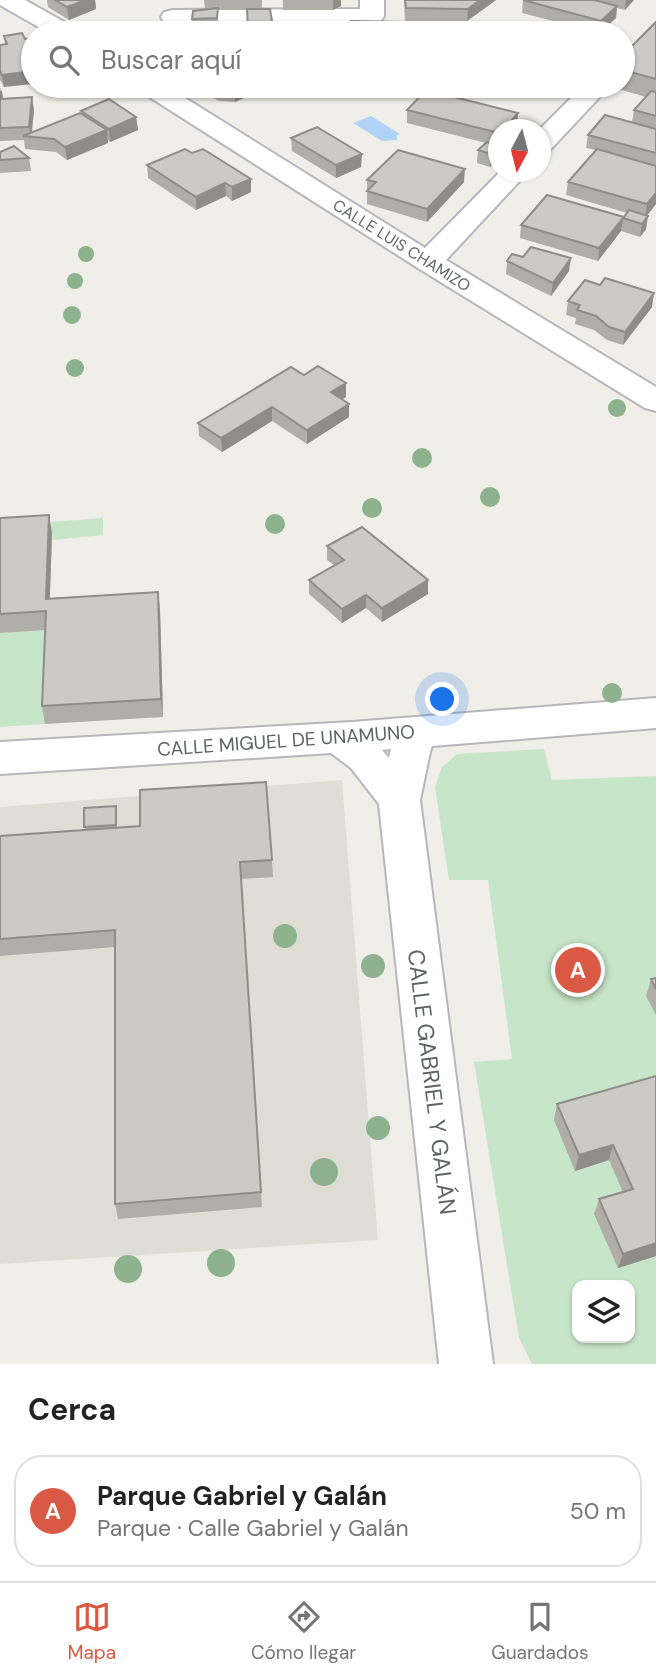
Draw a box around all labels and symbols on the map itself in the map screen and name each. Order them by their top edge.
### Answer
north arrow [488,119,551,182]
street label: CALLE LUIS CHAMIZO [329,194,475,296]
your location [425,682,459,716]
street label: CALLE MIGUEL DE UNAMUNO [156,719,416,762]
pin: A [555,944,601,996]
street label: CALLE GABRIEL Y GALÁN [401,948,463,1216]

